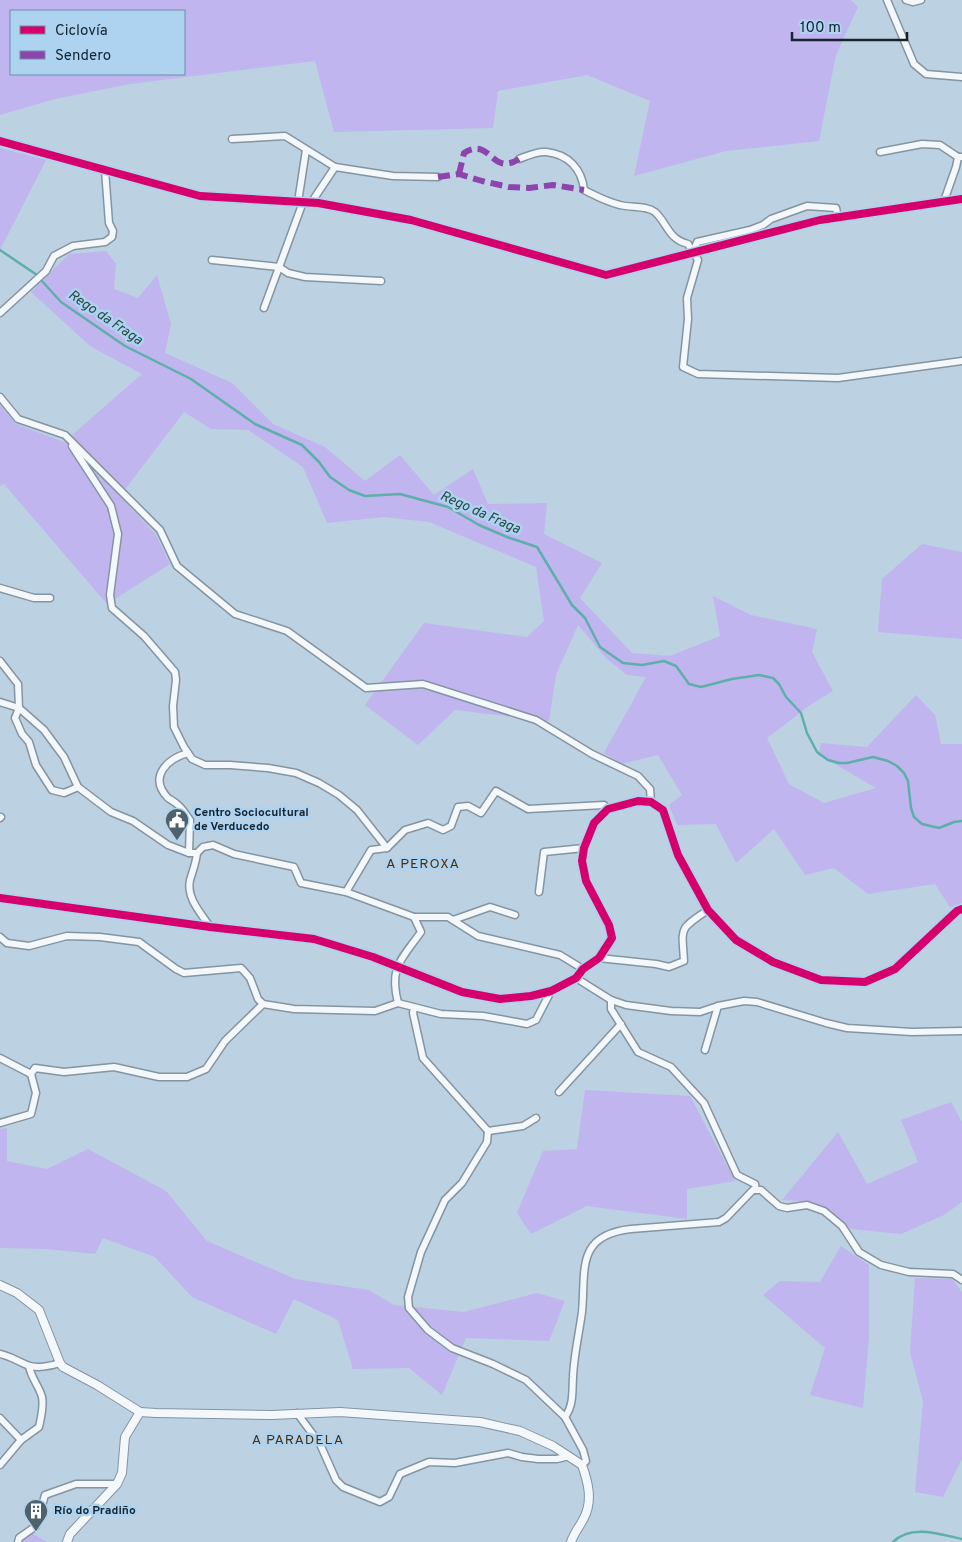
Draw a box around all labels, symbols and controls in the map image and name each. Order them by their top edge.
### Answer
legend [10,10,185,75]
scale bar [792,10,907,42]
text: 100 m [800,19,841,38]
text: Ciclovía [55,22,108,41]
text: Sendero [55,47,111,66]
water label: Rego da Fraga [65,287,146,350]
water label: Rego da Fraga [437,488,523,539]
place label: Centro Sociocultural de Verducedo [194,805,309,835]
public building icon: Centro Sociocultural de Verducedo [164,807,190,841]
district label: A PEROXA [386,856,460,873]
district label: A PARADELA [252,1432,344,1449]
building icon: Río do Pradiño [23,1498,49,1532]
place label: Río do Pradiño [54,1503,136,1519]

